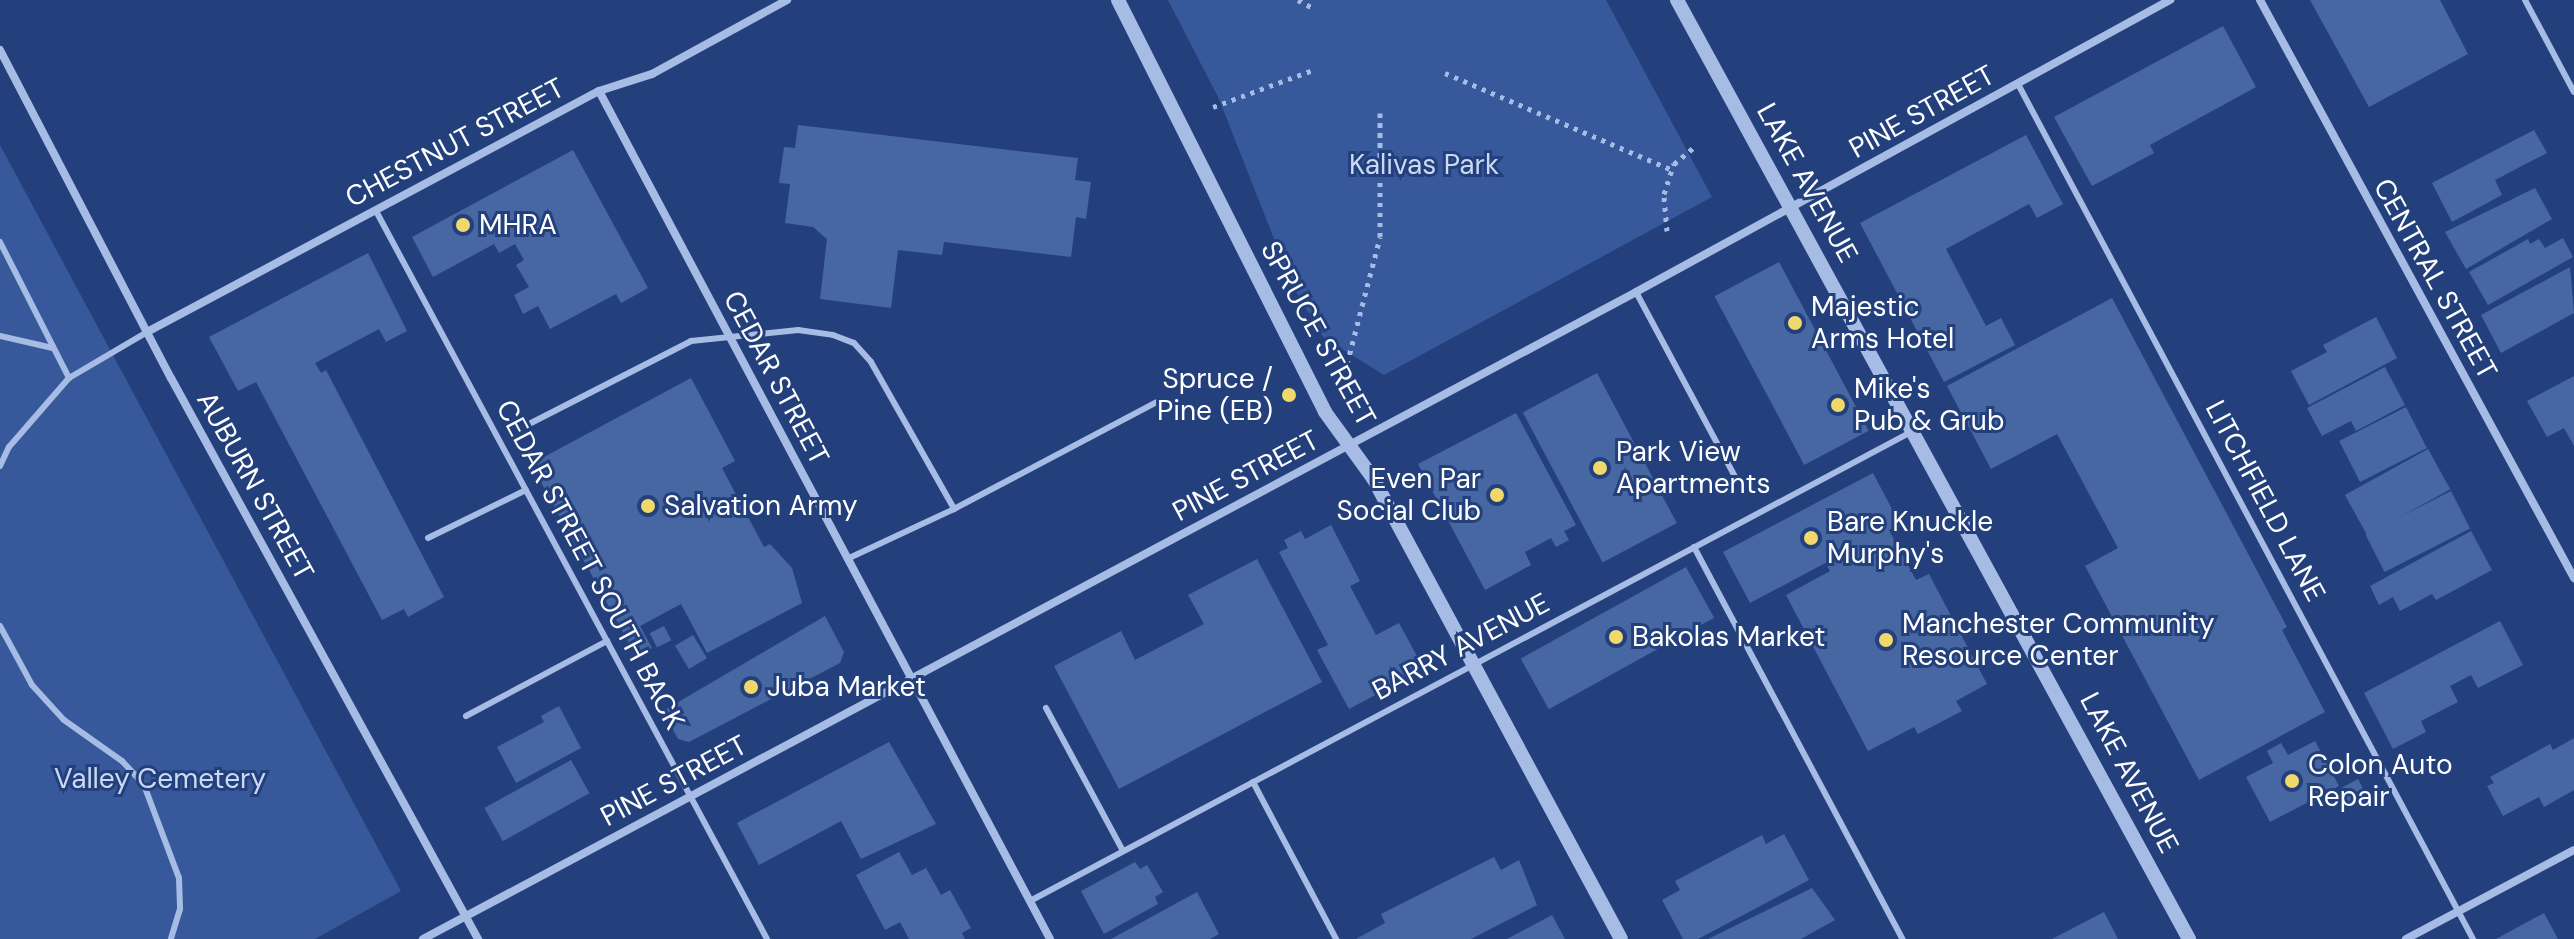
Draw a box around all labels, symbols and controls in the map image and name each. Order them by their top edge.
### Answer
street label: PINE STREET [1844,58,2000,166]
street label: CHESTNUT STREET [340,71,570,215]
street label: LAKE AVENUE [1749,97,1865,269]
park label: Kalivas Park [1349,148,1499,182]
street label: CENTRAL STREET [2366,173,2504,385]
place label: MHRA [479,208,557,242]
marker: MHRA [454,216,472,234]
street label: SPRUCE STREET [1253,236,1383,432]
street label: CEDAR STREET [716,285,836,471]
place label: Majestic Arms Hotel [1811,290,1954,356]
marker: Majestic Arms Hotel [1786,314,1804,332]
place label: Spruce / Pine (EB) [1157,362,1273,428]
place label: Mike's Pub & Grub [1854,372,2004,438]
street label: AUBURN STREET [189,386,321,586]
marker: Spruce / Pine (EB) [1280,386,1298,404]
street label: CEDAR STREET SOUTH BACK [489,395,691,735]
street label: LITCHFIELD LANE [2198,395,2332,607]
marker: Mike's Pub & Grub [1829,396,1847,414]
street label: PINE STREET [1167,423,1325,529]
place label: Park View Apartments [1616,435,1771,501]
marker: Park View Apartments [1591,459,1609,477]
place label: Even Par Social Club [1337,462,1481,528]
marker: Even Par Social Club [1488,486,1506,504]
place label: Salvation Army [664,489,857,523]
marker: Salvation Army [639,497,657,515]
place label: Bare Knuckle Murphy's [1827,505,1993,571]
marker: Bare Knuckle Murphy's [1802,529,1820,547]
street label: BARRY AVENUE [1367,586,1555,708]
place label: Manchester Community Resource Center [1902,607,2215,673]
place label: Bakolas Market [1632,620,1825,654]
marker: Bakolas Market [1607,628,1625,646]
marker: Manchester Community Resource Center [1877,631,1895,649]
place label: Juba Market [767,670,926,704]
marker: Juba Market [742,678,760,696]
street label: LAKE AVENUE [2073,687,2185,859]
street label: PINE STREET [595,728,753,834]
place label: Colon Auto Repair [2308,748,2453,814]
park label: Valley Cemetery [54,762,266,796]
marker: Colon Auto Repair [2283,772,2301,790]

